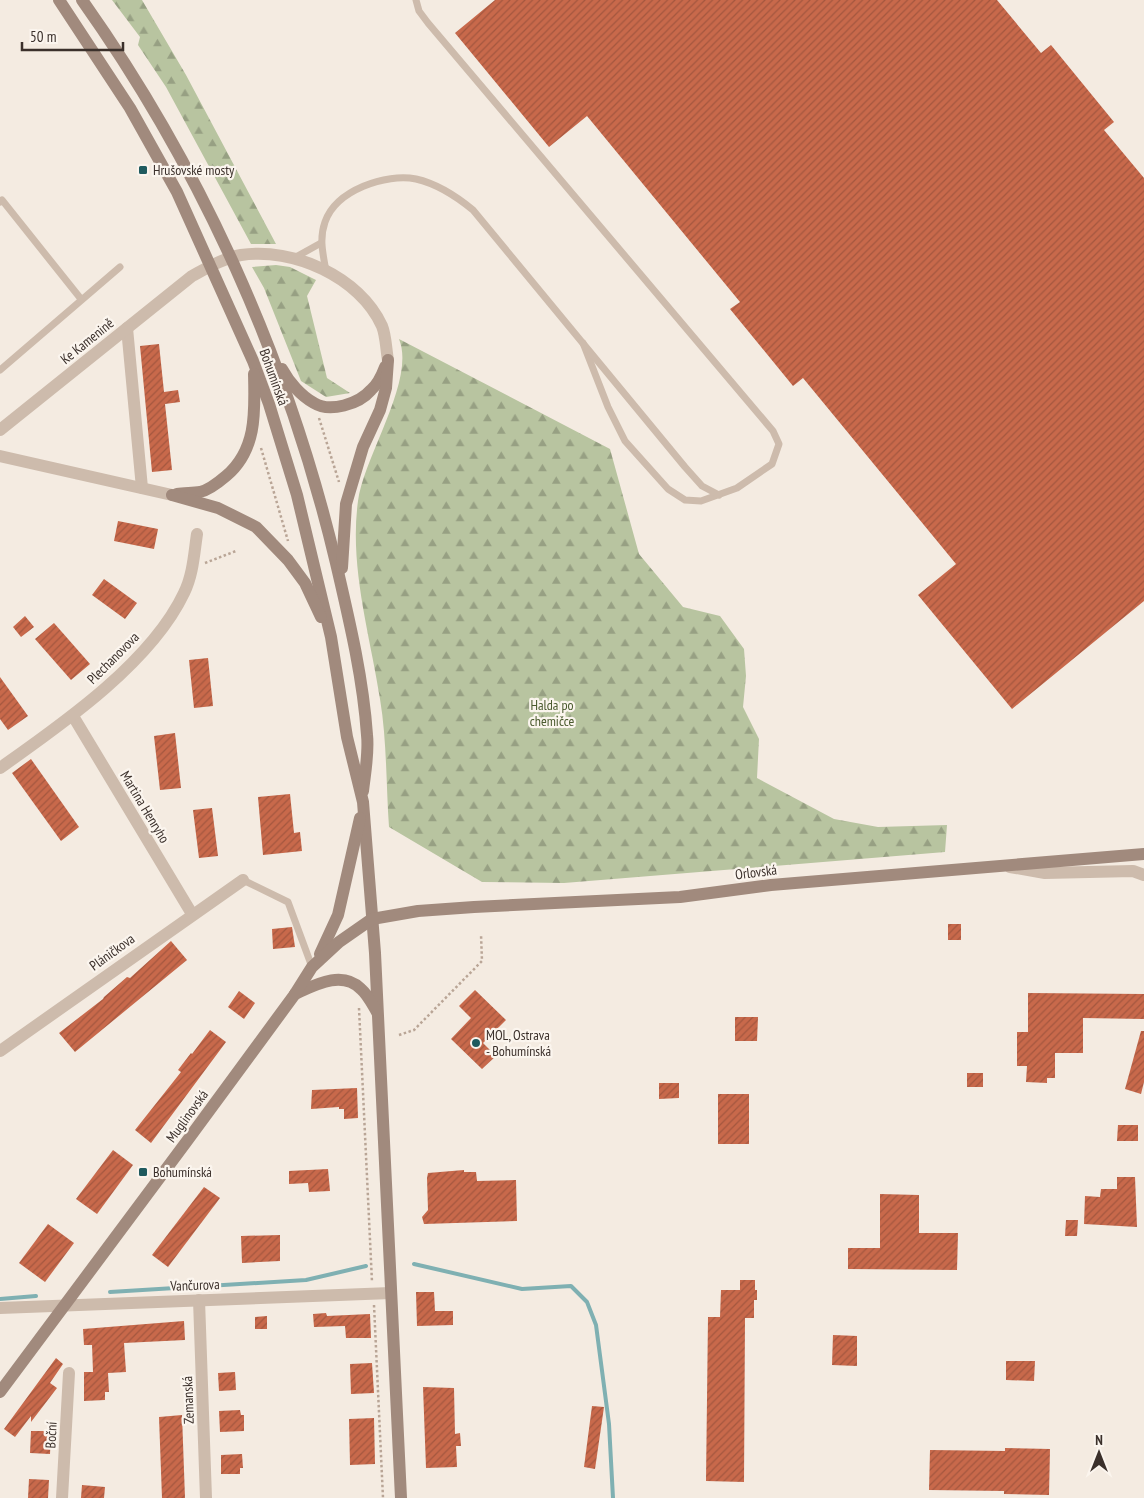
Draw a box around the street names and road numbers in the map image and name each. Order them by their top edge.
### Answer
street label: Ke Kamenině [57,314,117,368]
street label: Bohumínská [255,346,293,408]
street label: Plechanovova [83,628,143,688]
street label: Martina Henryho [116,768,174,846]
street label: Orlovská [734,861,778,883]
street label: Pláničkova [86,930,138,974]
street label: Muglinovská [162,1086,212,1146]
street label: Vančurova [169,1275,220,1295]
street label: Zemanská [178,1376,198,1424]
street label: Boční [41,1421,61,1449]

